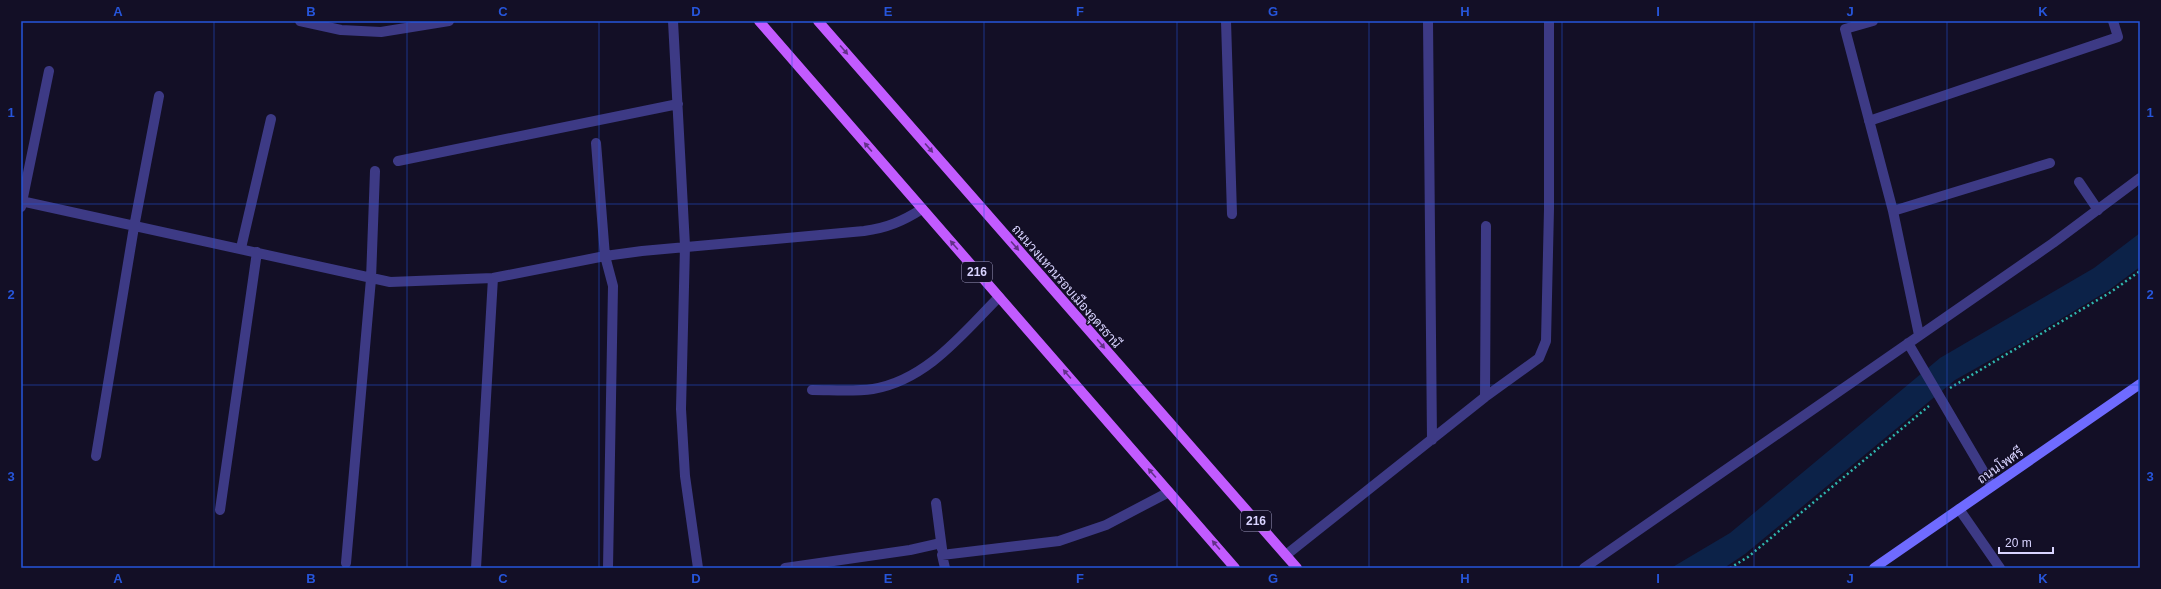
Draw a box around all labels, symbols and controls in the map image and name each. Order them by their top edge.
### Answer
text: A [113,4,123,19]
text: B [306,4,316,19]
text: C [498,4,508,19]
text: D [691,4,701,19]
text: E [884,4,893,19]
text: F [1076,4,1084,19]
text: G [1268,4,1278,19]
text: H [1460,4,1470,19]
text: I [1656,4,1660,19]
text: J [1846,4,1854,19]
text: K [2038,4,2048,19]
one-way arrow [839,45,848,56]
text: 1 [7,105,15,120]
text: 1 [2146,105,2154,120]
one-way arrow [864,141,873,152]
one-way arrow [925,143,934,153]
street label: ถนนวงแหวนรอบเมืองอุดรธานี [1007,220,1126,352]
one-way arrow [949,239,958,250]
one-way arrow [1010,241,1020,251]
road number: 216 [962,262,992,282]
text: 2 [7,287,15,302]
text: 2 [2146,287,2154,302]
one-way arrow [1096,339,1105,349]
one-way arrow [1062,369,1071,380]
street label: ถนนโพศรี [1973,443,2026,487]
one-way arrow [1148,468,1157,477]
text: 3 [7,469,15,484]
text: 3 [2146,469,2154,484]
road number: 216 [1241,511,1271,531]
scale bar [1999,529,2053,555]
text: 20 m [2005,536,2032,550]
one-way arrow [1211,540,1220,551]
text: A [113,571,123,586]
text: B [306,571,316,586]
text: C [498,571,508,586]
text: D [691,571,701,586]
text: E [884,571,893,586]
text: F [1076,571,1084,586]
text: G [1268,571,1278,586]
text: H [1460,571,1470,586]
text: I [1656,571,1660,586]
text: J [1846,571,1854,586]
text: K [2038,571,2048,586]

